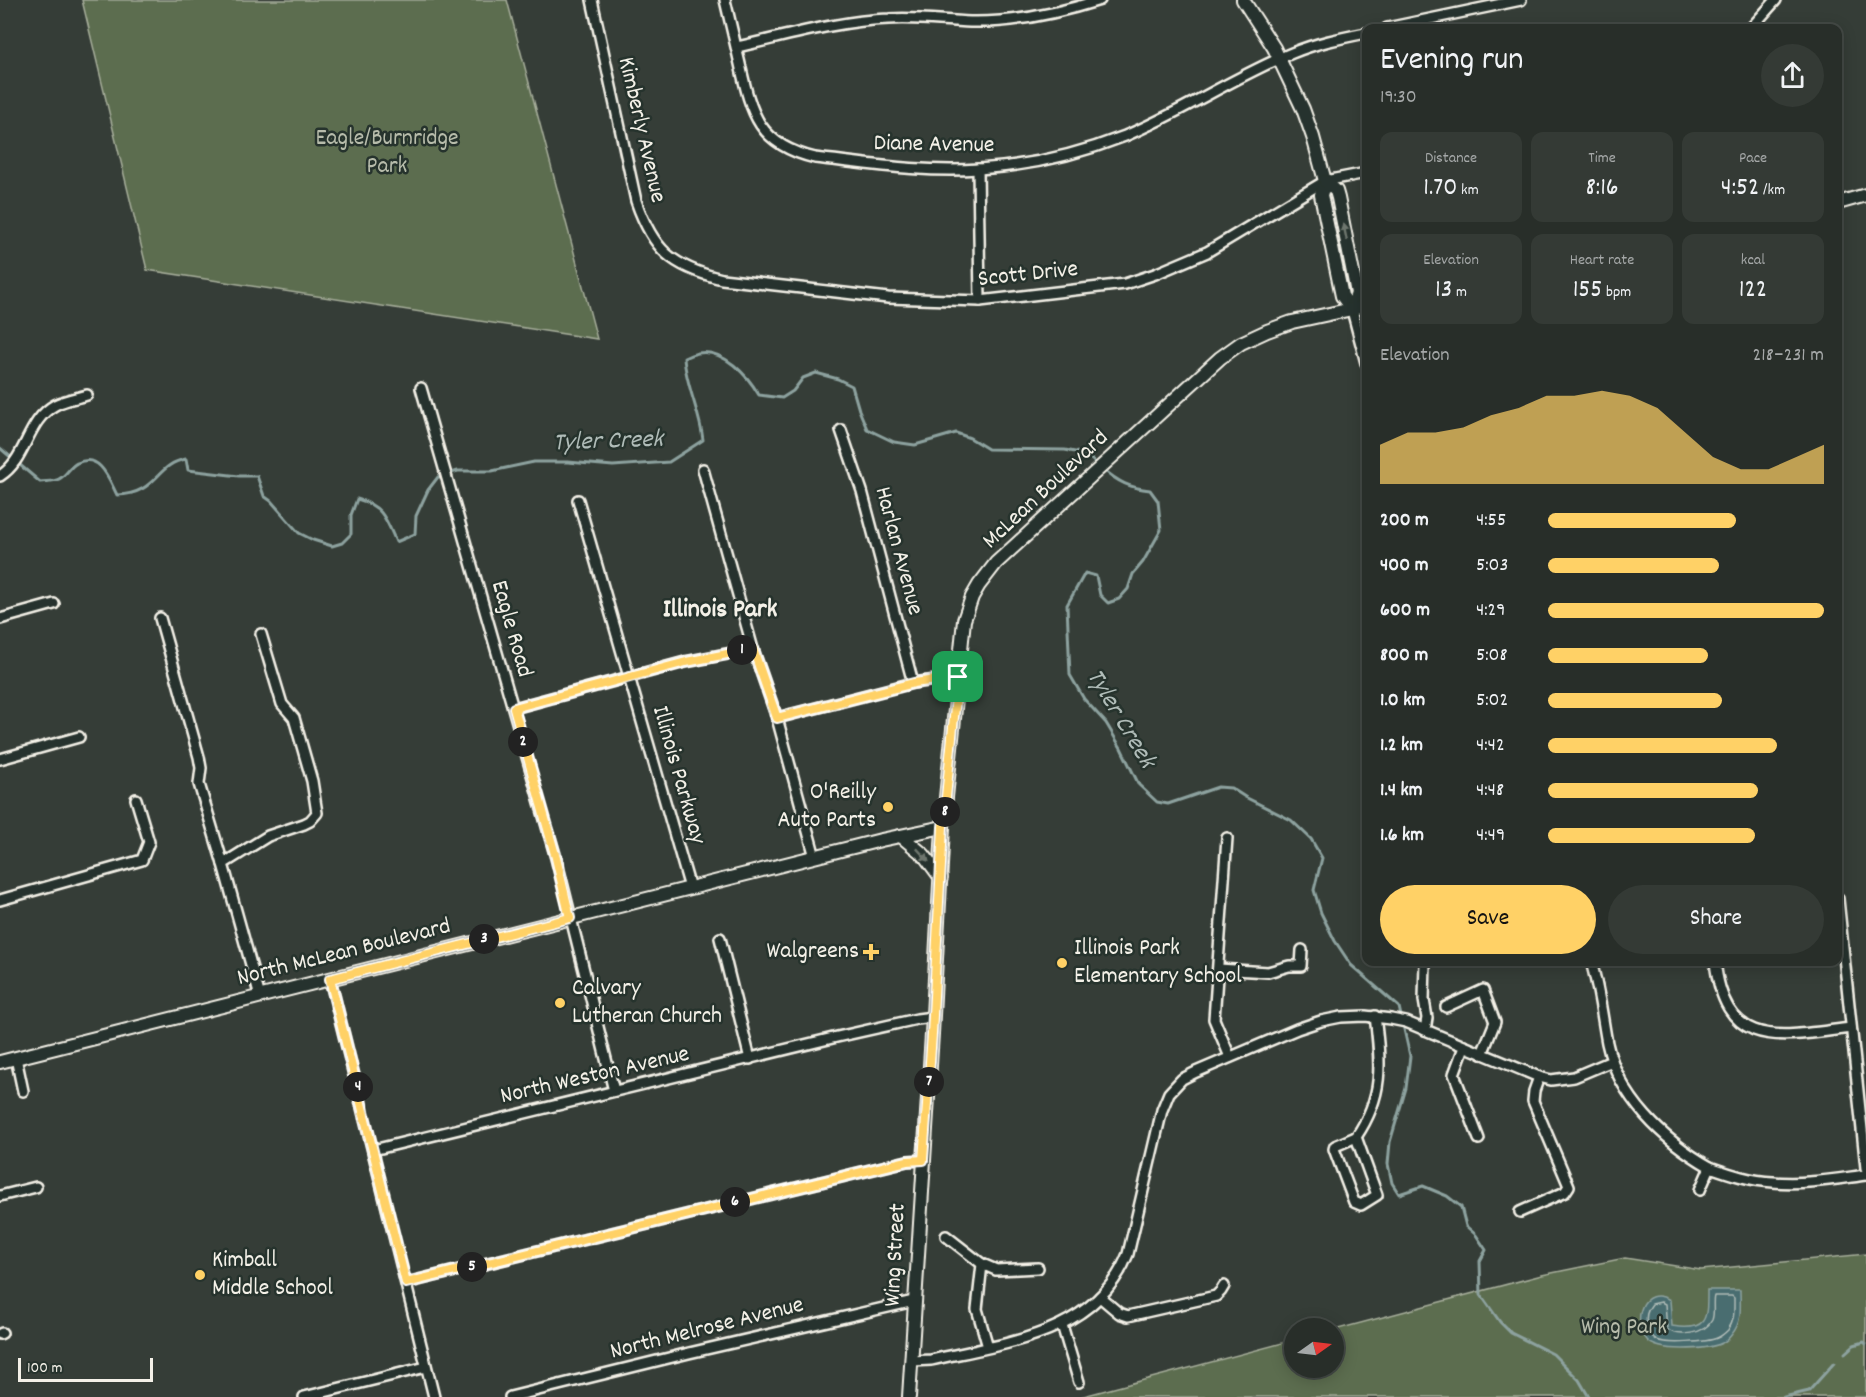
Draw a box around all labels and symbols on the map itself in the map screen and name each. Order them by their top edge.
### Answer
street label: Kimberly Avenue [608,54,674,206]
park label: Eagle/Burnridge Park [315,122,459,184]
street label: Diane Avenue [873,127,995,163]
one-way arrow [1340,222,1349,241]
street label: Scott Drive [976,253,1080,297]
water label: Tyler Creek [552,422,666,462]
street label: McLean Boulevard [975,422,1117,558]
street label: Harlan Avenue [865,483,931,619]
street label: Eagle Road [481,577,541,681]
district label: Illinois Park [663,592,778,629]
pin: 1 [727,635,757,665]
pin [932,651,983,702]
water label: Tyler Creek [1076,662,1165,778]
street label: Illinois Parkway [642,702,714,849]
pin: 2 [508,727,538,757]
place label: O'Reilly Auto Parts [778,776,877,838]
pin: 8 [930,797,960,827]
marker: O'Reilly Auto Parts [881,800,895,814]
one-way arrow [916,847,929,862]
street label: North McLean Boulevard [234,910,454,996]
pin: 3 [469,924,499,954]
place label: Illinois Park Elementary School [1074,932,1242,994]
place label: Walgreens [767,935,859,969]
marker: Walgreens [864,945,878,959]
marker: Illinois Park Elementary School [1055,956,1069,970]
place label: Calvary Lutheran Church [572,972,722,1034]
marker: Calvary Lutheran Church [553,996,567,1010]
street label: North Weston Avenue [497,1038,693,1114]
pin: 7 [914,1067,944,1097]
pin: 4 [343,1072,373,1102]
pin: 6 [720,1187,750,1217]
street label: Wing Street [876,1202,916,1308]
place label: Kimball Middle School [212,1244,333,1306]
pin: 5 [457,1252,487,1282]
marker: Kimball Middle School [193,1268,207,1282]
street label: North Melrose Avenue [607,1288,807,1370]
park label: Wing Park [1581,1311,1667,1345]
north arrow [1284,1318,1344,1378]
scale bar [18,1355,153,1382]

